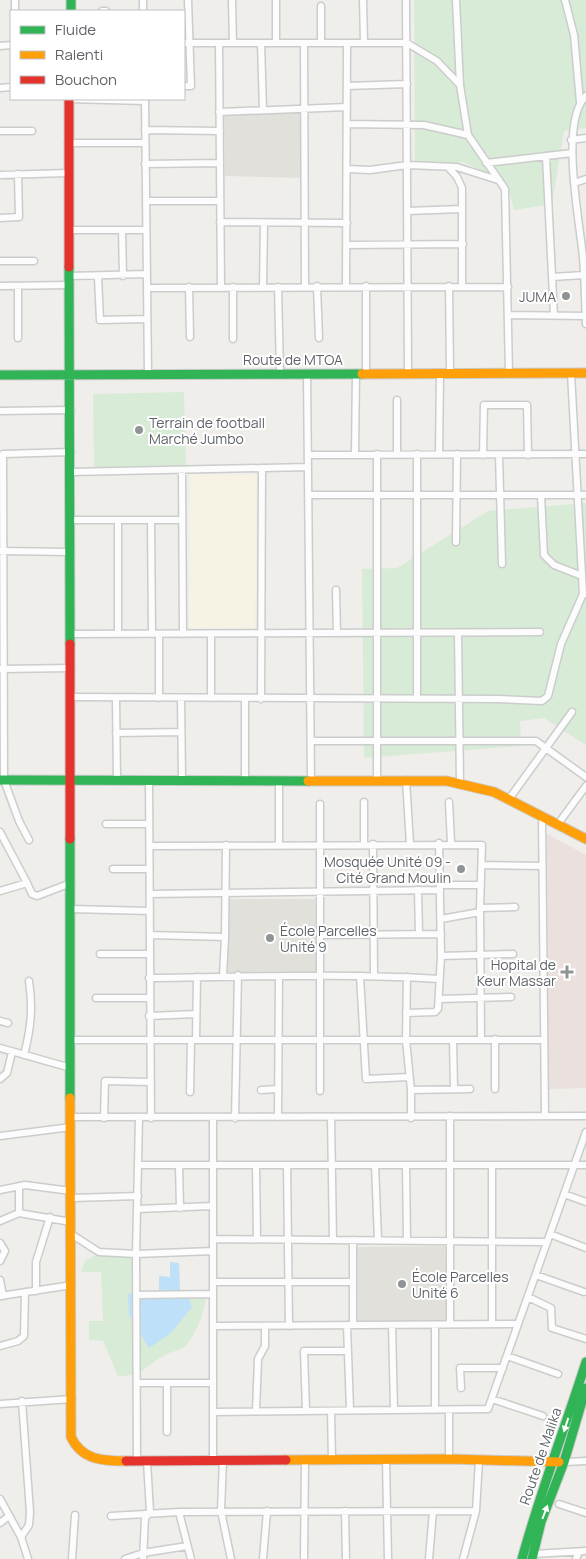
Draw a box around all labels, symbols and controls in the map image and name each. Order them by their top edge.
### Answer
legend [10,10,185,100]
text: Fluide [55,19,96,40]
text: Ralenti [55,44,103,65]
text: Bouchon [55,69,117,90]
place label: JUMA [519,287,556,306]
marker: JUMA [560,290,572,302]
street label: Route de MTOA [243,350,343,369]
place label: Terrain de football Marché Jumbo [149,413,265,448]
marker: Terrain de football Marché Jumbo [133,424,145,436]
place label: Mosquée Unité 09 - Cité Grand Moulin [324,852,451,887]
marker: Mosquée Unité 09 - Cité Grand Moulin [455,863,467,875]
place label: École Parcelles Unité 9 [280,921,377,956]
marker: École Parcelles Unité 9 [264,932,276,944]
place label: Hopital de Keur Massar [477,955,556,990]
marker: Hopital de Keur Massar [560,965,574,979]
place label: École Parcelles Unité 6 [412,1267,509,1302]
marker: École Parcelles Unité 6 [396,1278,408,1290]
street label: Route de Malika [514,1405,566,1507]
one-way arrow [561,1418,569,1433]
one-way arrow [541,1504,549,1519]

